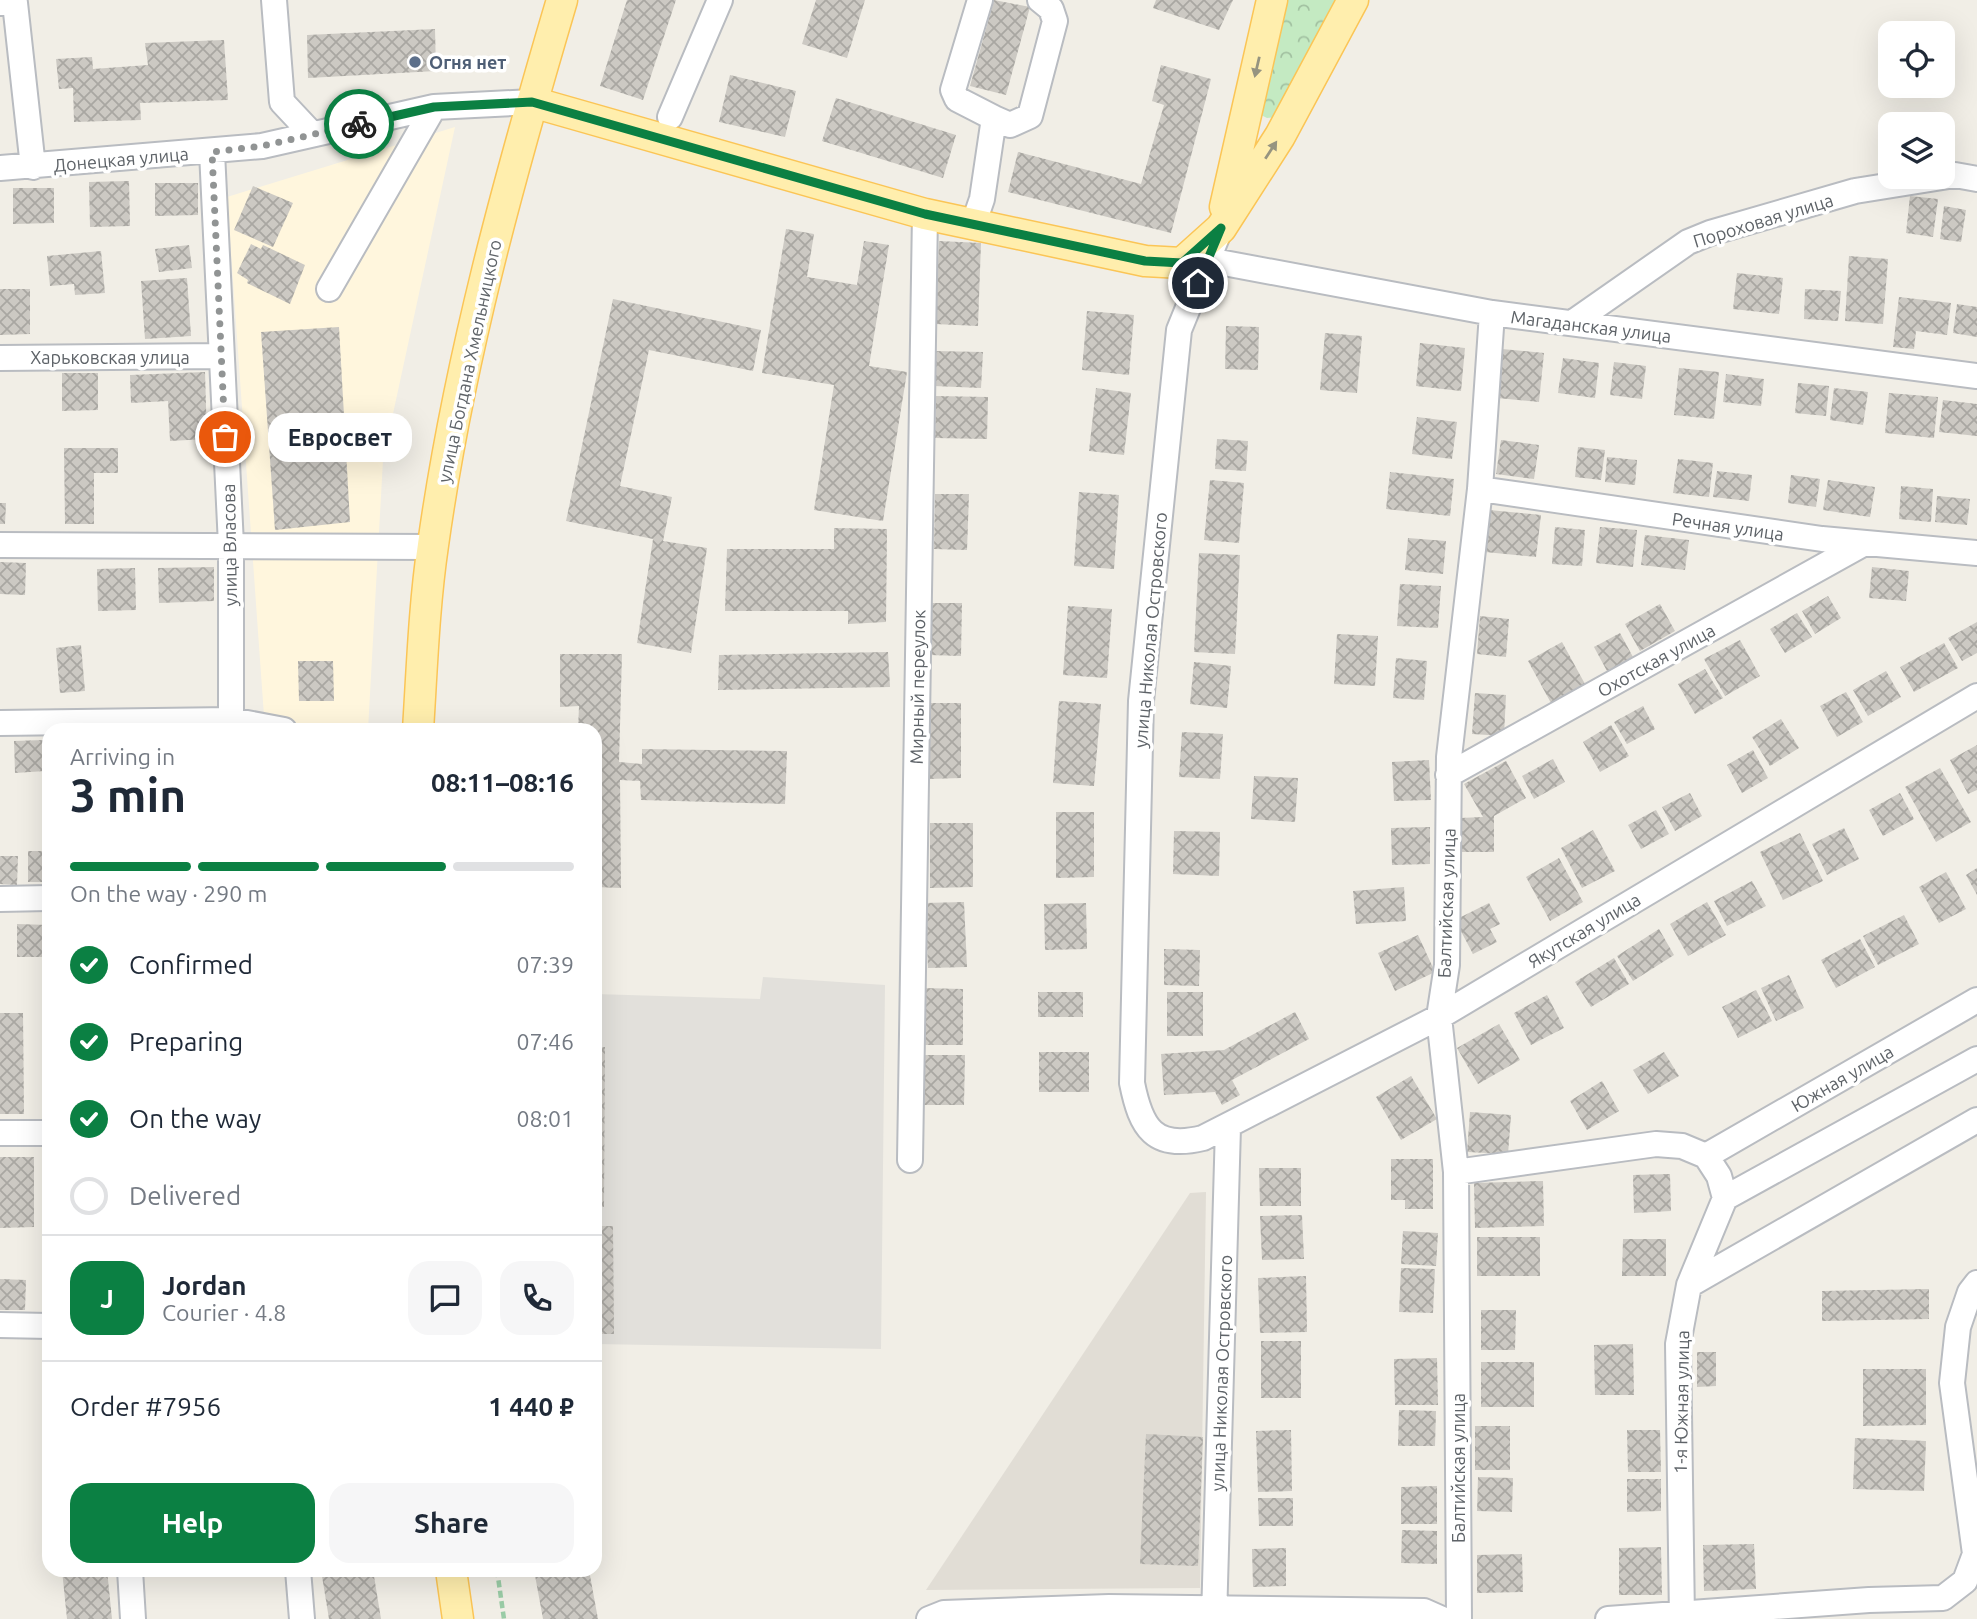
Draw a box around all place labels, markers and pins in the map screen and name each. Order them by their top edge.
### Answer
place label: Огня нет [429,52,506,72]
marker: Огня нет [407,54,423,70]
pin [1168,253,1228,313]
pin [195,407,255,467]
callout: Евросвет [267,412,410,462]

